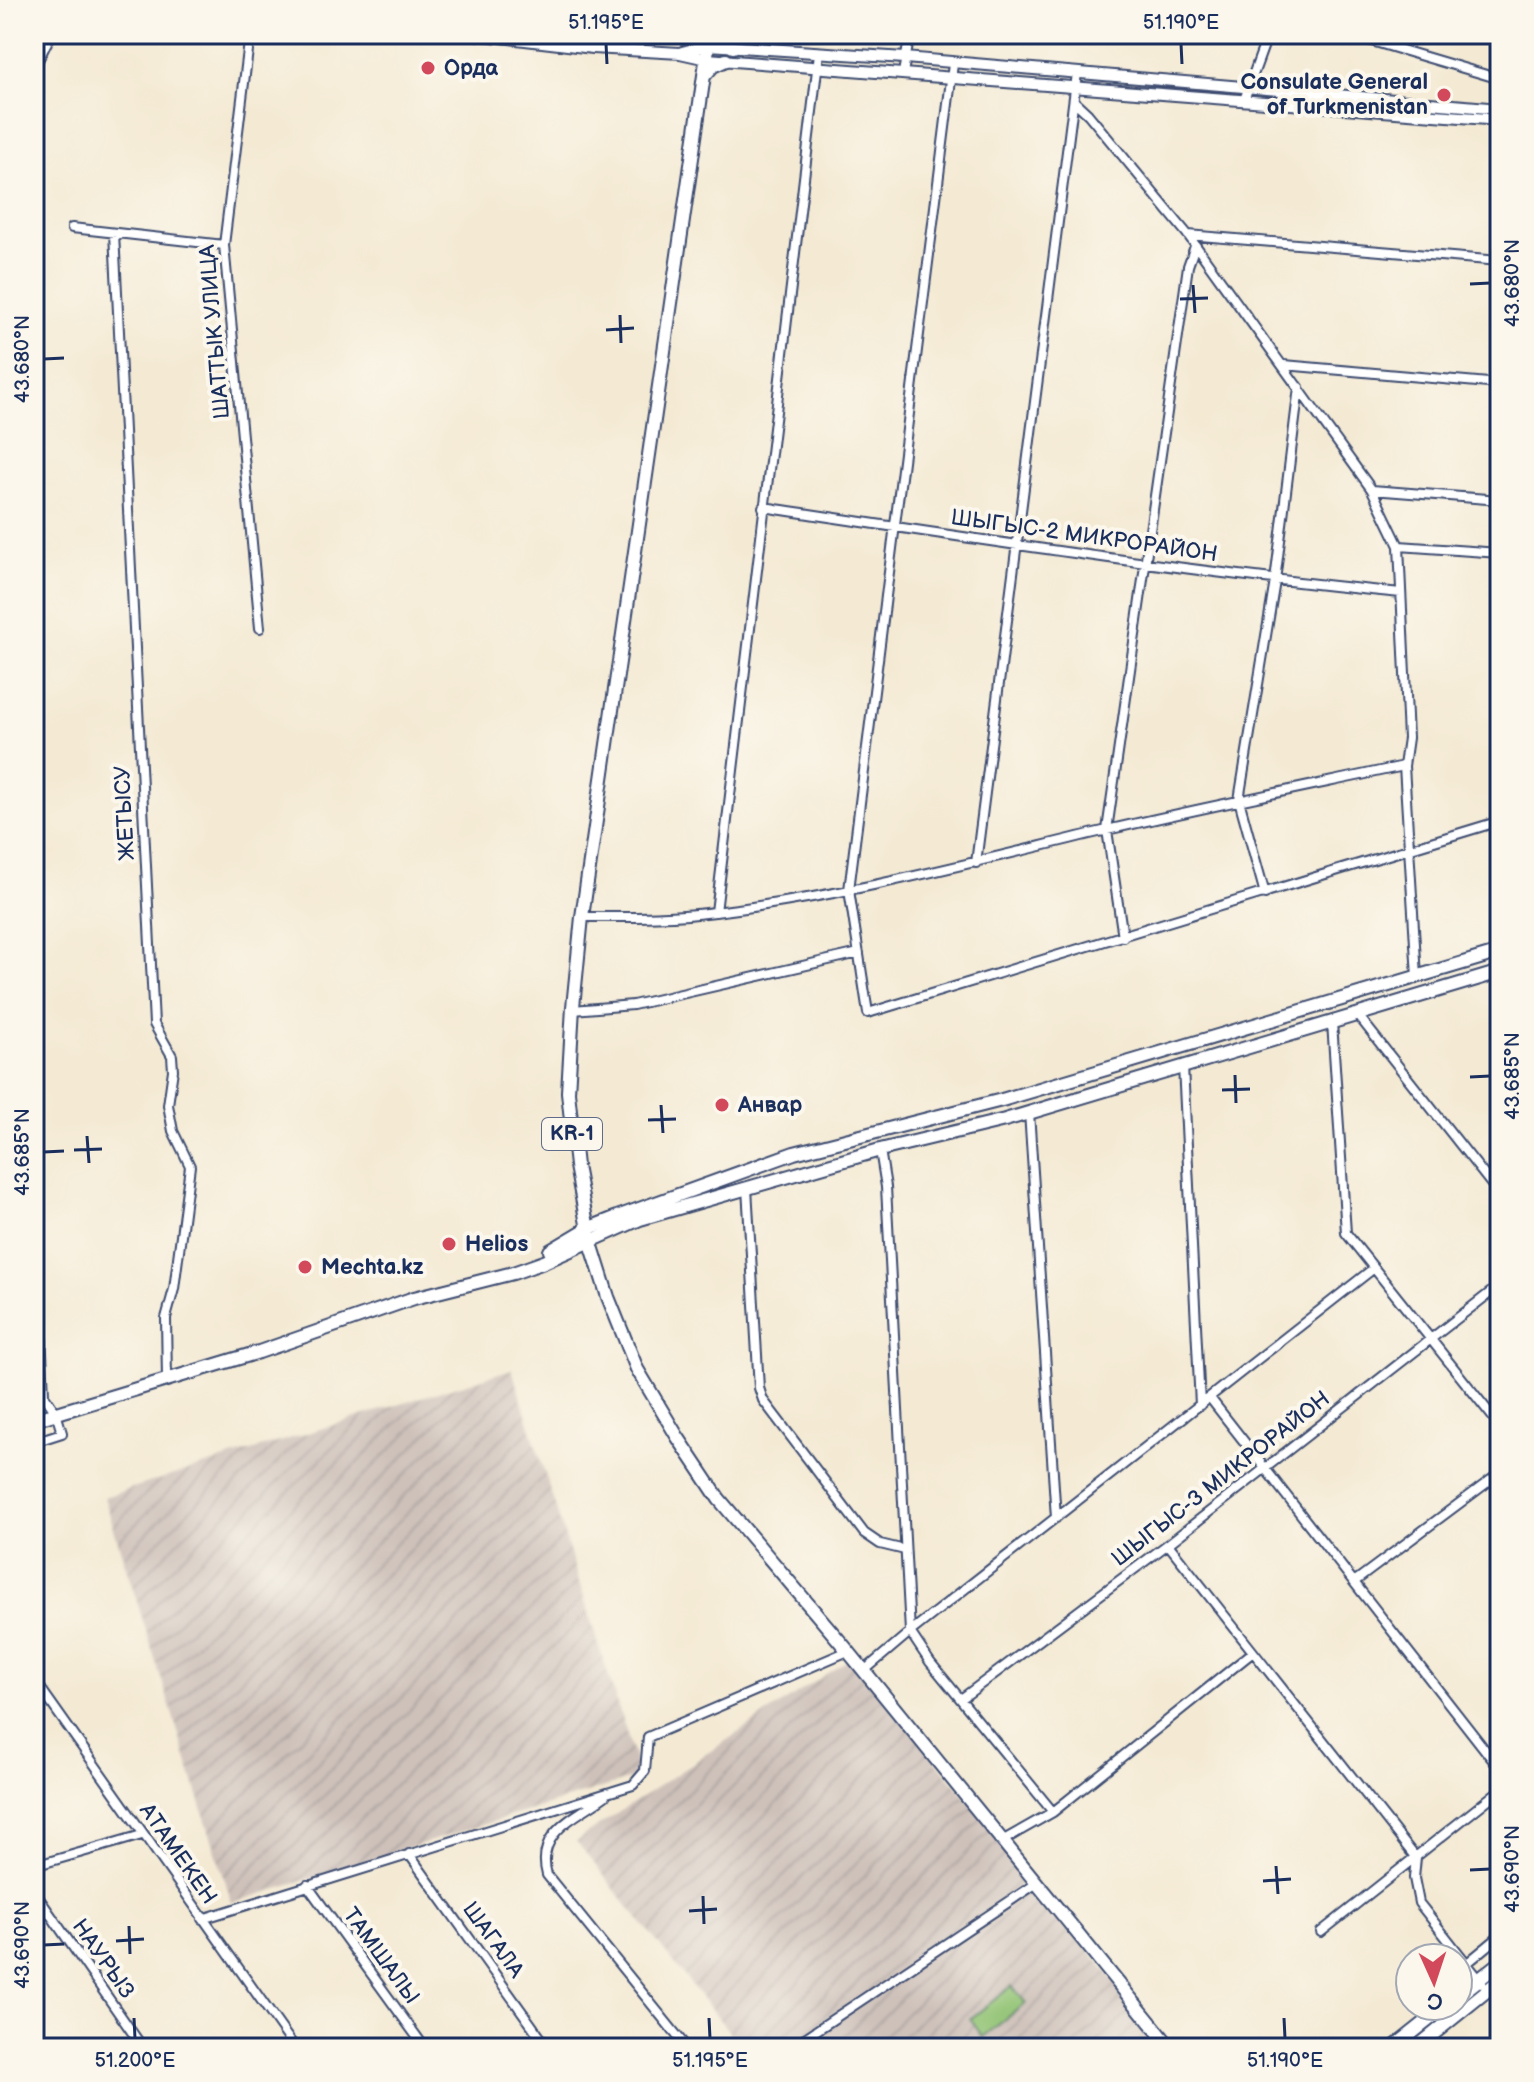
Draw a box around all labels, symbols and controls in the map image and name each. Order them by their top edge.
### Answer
text: 51.195°E [568,11,644,35]
text: 51.190°E [1143,11,1219,35]
place label: Орда [444,55,498,82]
marker: Орда [419,59,437,77]
place label: Consulate General of Turkmenistan [1240,69,1428,121]
marker: Consulate General of Turkmenistan [1435,86,1453,104]
text: 43.680°N [1501,239,1525,327]
street label: ШАТТЫК УЛИЦА [194,243,236,420]
text: 43.680°N [11,315,35,403]
street label: ШЫГЫС-2 МИКРОРАЙОН [949,504,1219,568]
street label: ЖЕТЫСУ [109,765,141,861]
text: 43.685°N [1501,1032,1525,1120]
place label: Анвар [737,1092,802,1119]
marker: Анвар [713,1096,731,1114]
text: 43.685°N [11,1108,35,1196]
road number: KR-1 [542,1118,602,1150]
place label: Helios [465,1231,528,1258]
marker: Helios [440,1235,458,1253]
place label: Mechta.kz [321,1254,424,1281]
marker: Mechta.kz [296,1258,314,1276]
street label: ШЫГЫС-3 МИКРОРАЙОН [1106,1385,1336,1573]
street label: АТАМЕКЕН [133,1798,223,1910]
text: 43.690°N [1501,1825,1525,1913]
street label: ШАГАЛА [456,1897,530,1984]
text: 43.690°N [11,1901,35,1989]
street label: ТАМШАЛЫ [337,1902,425,2010]
street label: НАУРЫЗ [66,1914,140,2004]
north arrow [1394,1942,1474,2022]
text: С [1427,1987,1443,2014]
text: 51.200°E [95,2049,175,2073]
text: 51.195°E [672,2049,748,2073]
text: 51.190°E [1247,2049,1323,2073]

